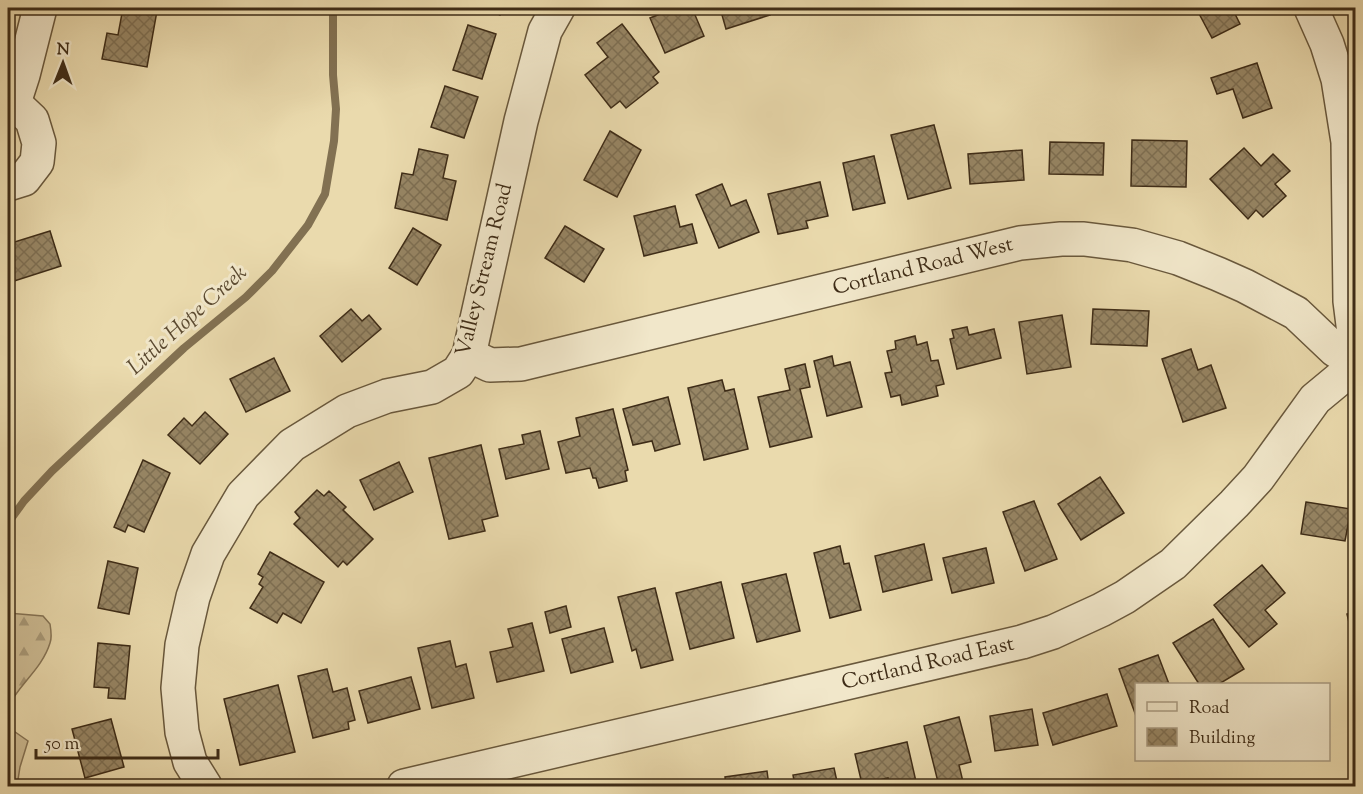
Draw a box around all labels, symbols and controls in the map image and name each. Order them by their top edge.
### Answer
north arrow [33,33,93,93]
text: N [57,39,70,62]
street label: Valley Stream Road [449,180,521,360]
street label: Cortland Road West [830,230,1016,304]
water label: Little Hope Creek [121,258,255,384]
street label: Cortland Road East [839,630,1017,698]
legend [1135,683,1330,761]
text: Road [1189,696,1229,722]
scale bar [36,722,218,760]
text: Building [1189,726,1255,752]
text: 50 m [44,732,80,758]

